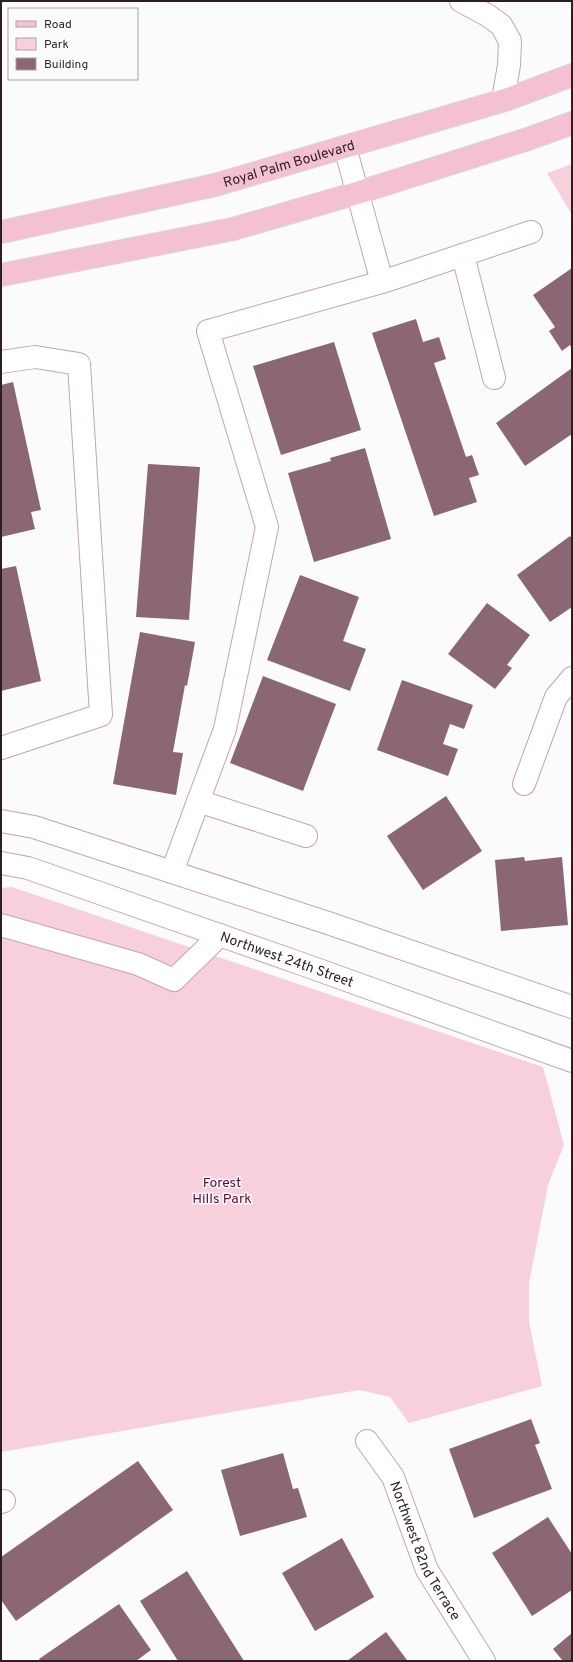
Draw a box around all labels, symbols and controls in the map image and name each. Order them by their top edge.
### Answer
legend [8,8,138,80]
text: Road [44,17,72,33]
text: Park [44,37,69,53]
text: Building [44,57,88,73]
street label: Royal Palm Boulevard [221,137,357,192]
street label: Northwest 24th Street [218,929,356,992]
park label: Forest Hills Park [192,1175,252,1208]
street label: Northwest 82nd Terrace [385,1479,463,1624]

